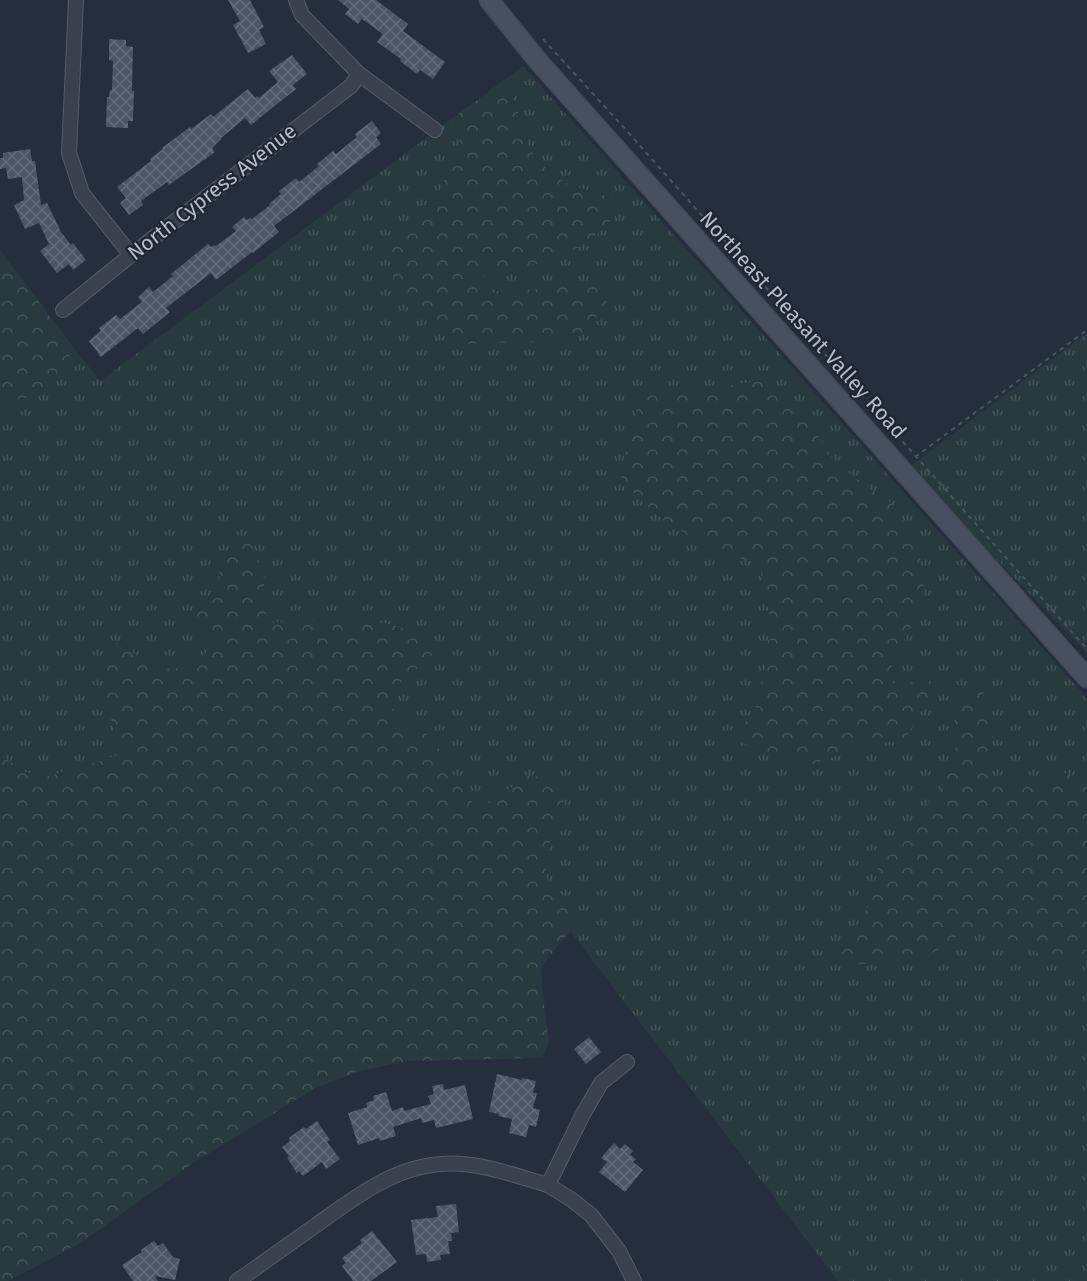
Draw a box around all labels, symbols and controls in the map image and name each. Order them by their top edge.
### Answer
street label: North Cypress Avenue [122,118,302,266]
street label: Northeast Pleasant Valley Road [694,206,912,444]

